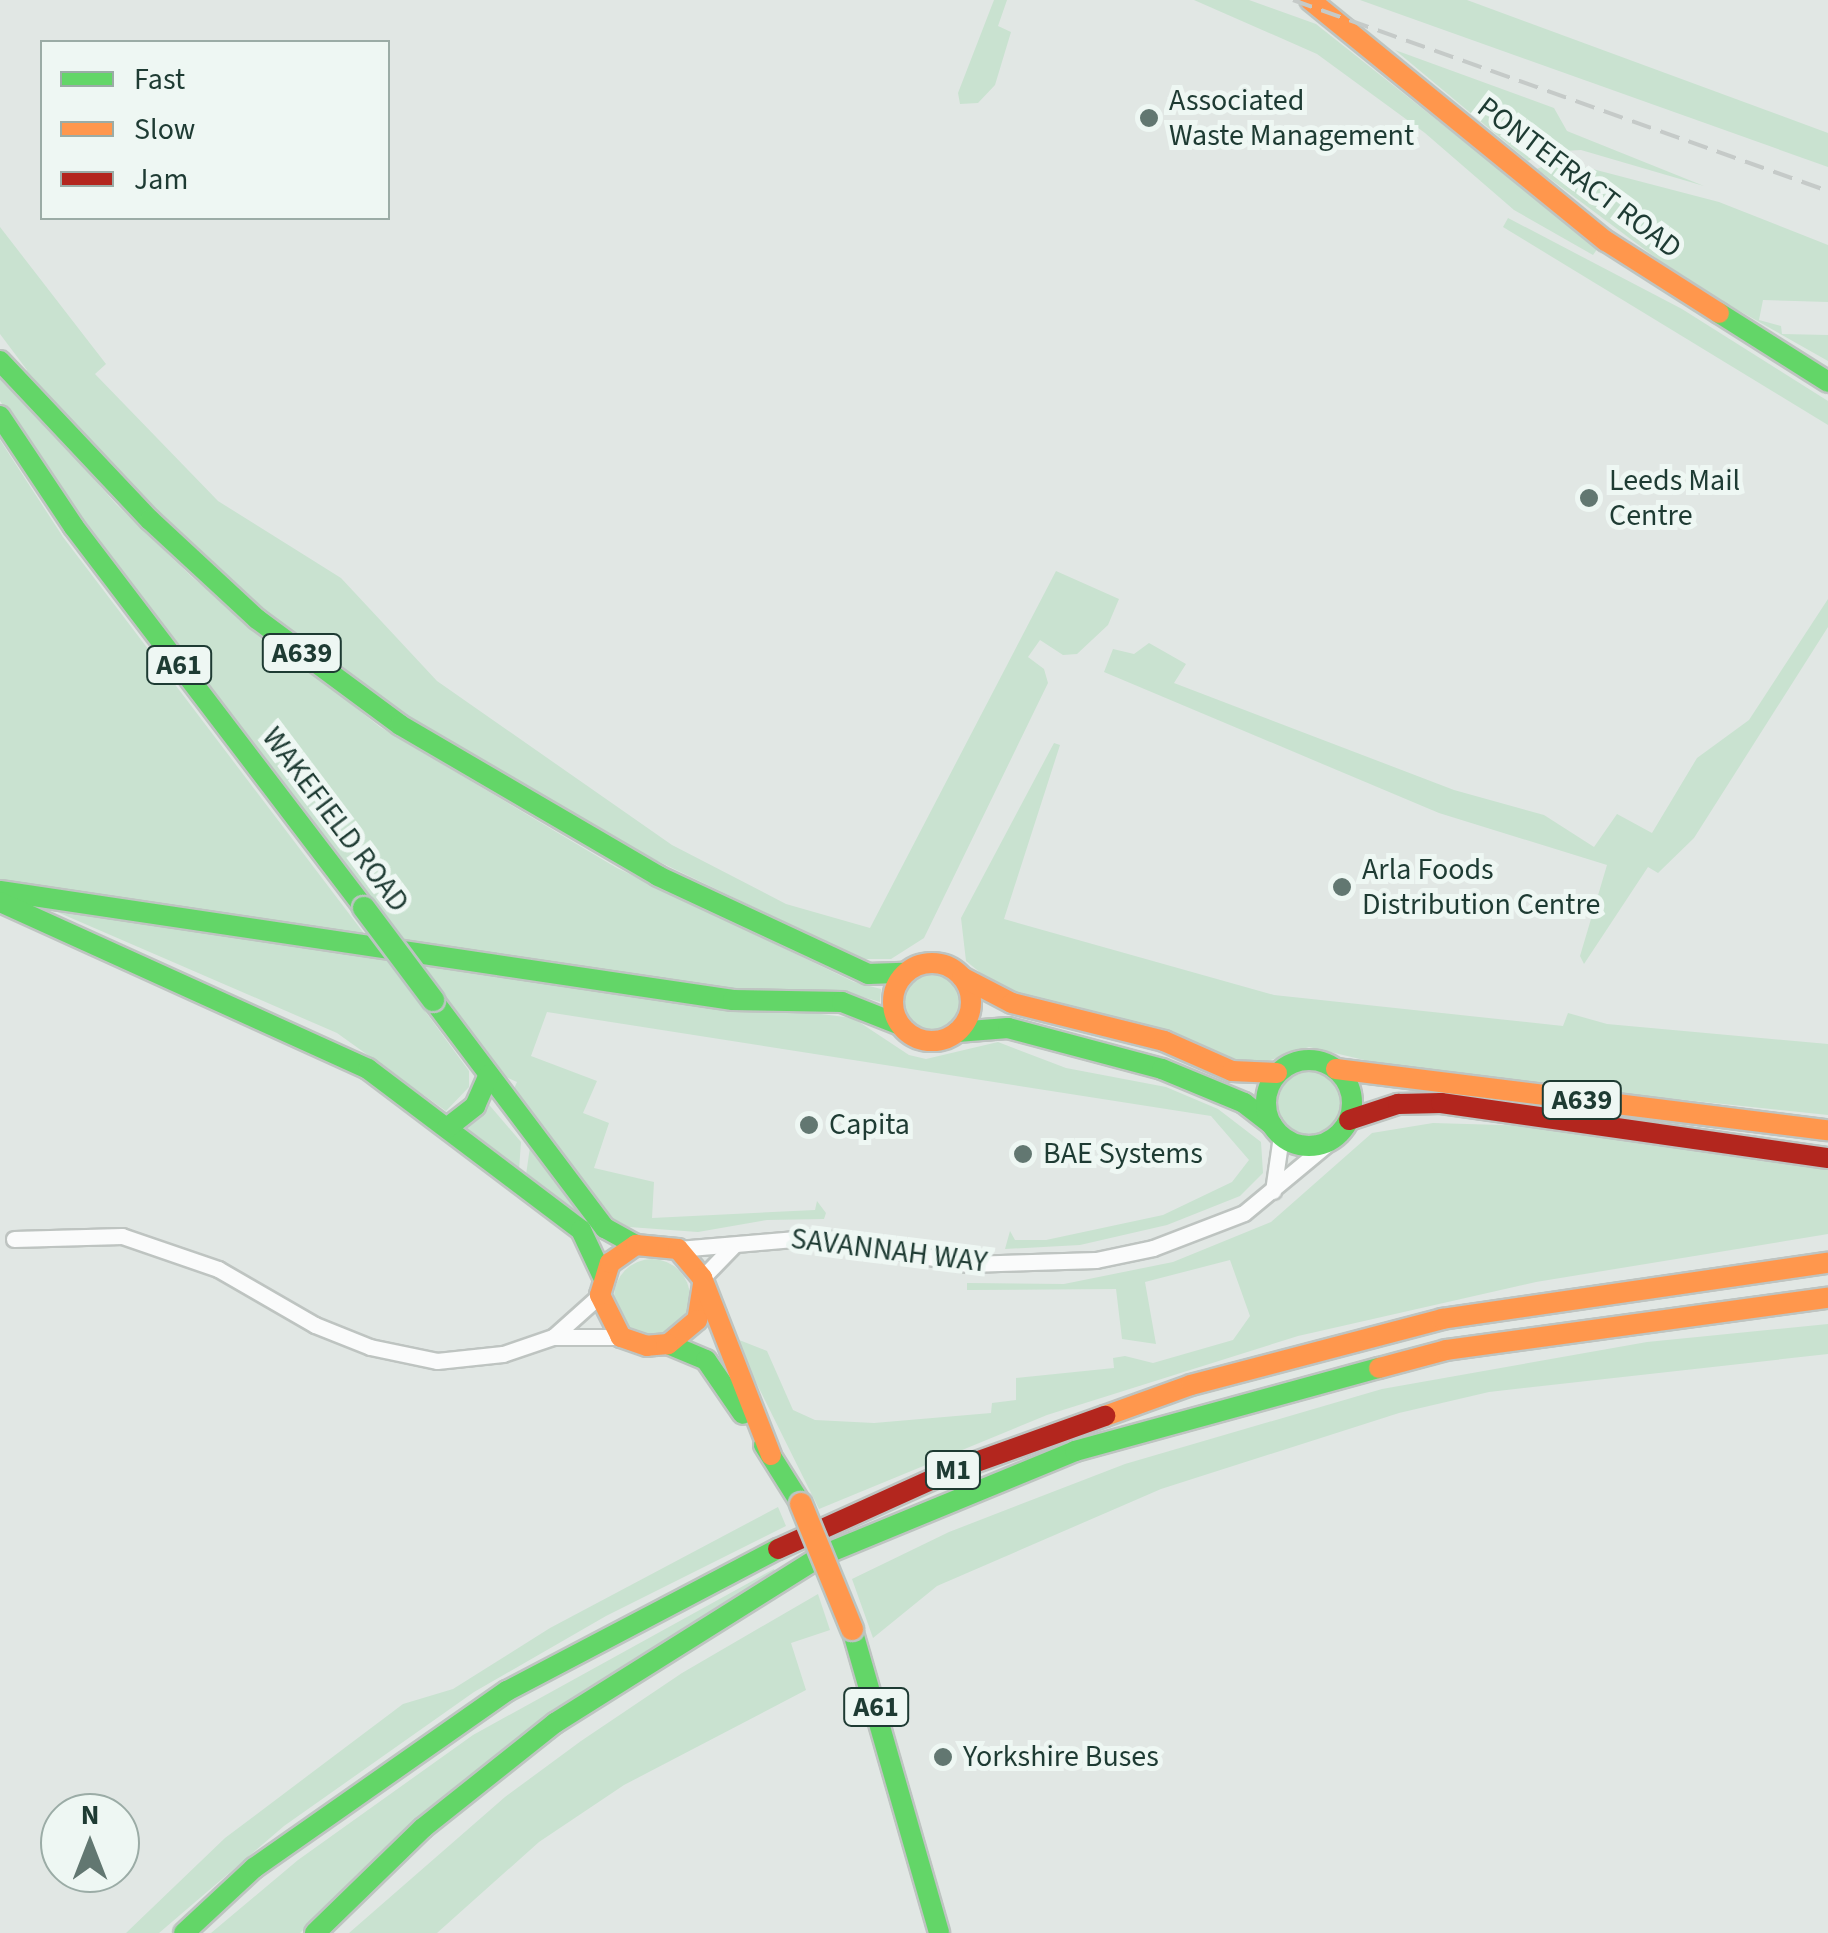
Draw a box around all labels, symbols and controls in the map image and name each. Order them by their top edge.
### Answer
legend [40,40,390,220]
text: Fast [134,58,185,101]
place label: Associated Waste Management [1169,83,1414,154]
street label: PONTEFRACT ROAD [1470,90,1688,266]
marker: Associated Waste Management [1138,107,1160,129]
text: Slow [134,108,195,151]
text: Jam [134,158,188,201]
place label: Leeds Mail Centre [1609,463,1740,534]
marker: Leeds Mail Centre [1578,487,1600,509]
road number: A639 [260,630,344,676]
road number: A61 [144,642,214,688]
street label: WAKEFIELD ROAD [254,721,416,919]
place label: Arla Foods Distribution Centre [1362,852,1600,922]
marker: Arla Foods Distribution Centre [1331,876,1353,898]
road number: A639 [1540,1077,1624,1123]
place label: Capita [829,1107,910,1143]
marker: Capita [798,1114,820,1136]
place label: BAE Systems [1043,1136,1203,1172]
marker: BAE Systems [1012,1143,1034,1165]
street label: SAVANNAH WAY [789,1221,989,1281]
road number: M1 [923,1447,983,1493]
road number: A61 [841,1684,911,1730]
place label: Yorkshire Buses [963,1739,1159,1775]
marker: Yorkshire Buses [932,1746,954,1768]
north arrow [40,1793,140,1893]
text: N [81,1795,99,1835]

